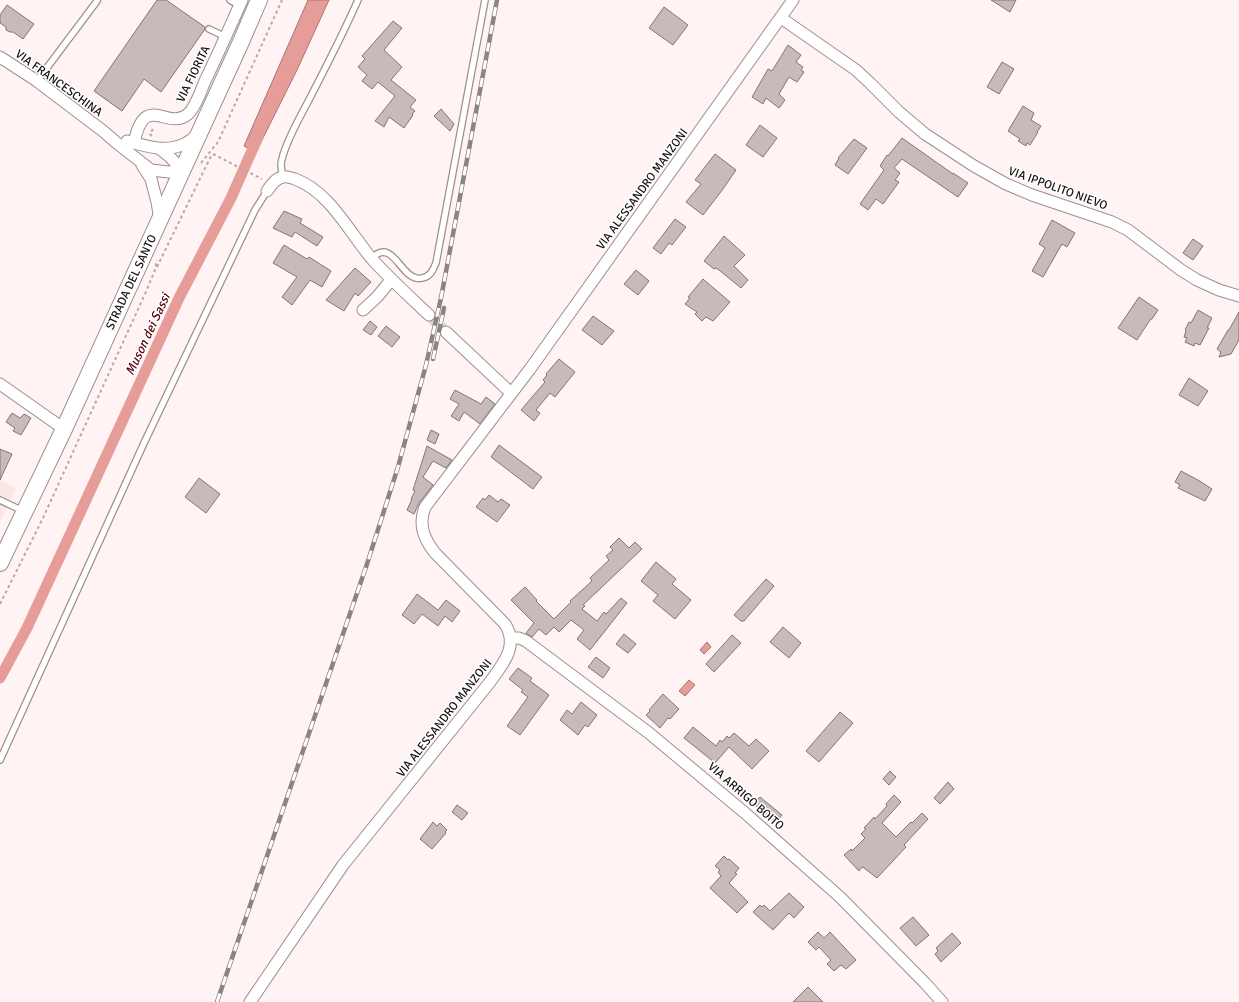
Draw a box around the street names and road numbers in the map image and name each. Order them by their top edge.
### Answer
street label: VIA FIORITA [173,43,214,105]
street label: VIA FRANCESCHINA [12,47,106,121]
street label: VIA ALESSANDRO MANZONI [593,126,691,253]
street label: VIA IPPOLITO NIEVO [1006,164,1109,213]
street label: STRADA DEL SANTO [103,232,160,332]
street label: VIA ALESSANDRO MANZONI [394,656,495,780]
street label: VIA ARRIGO BOITO [705,759,787,834]

